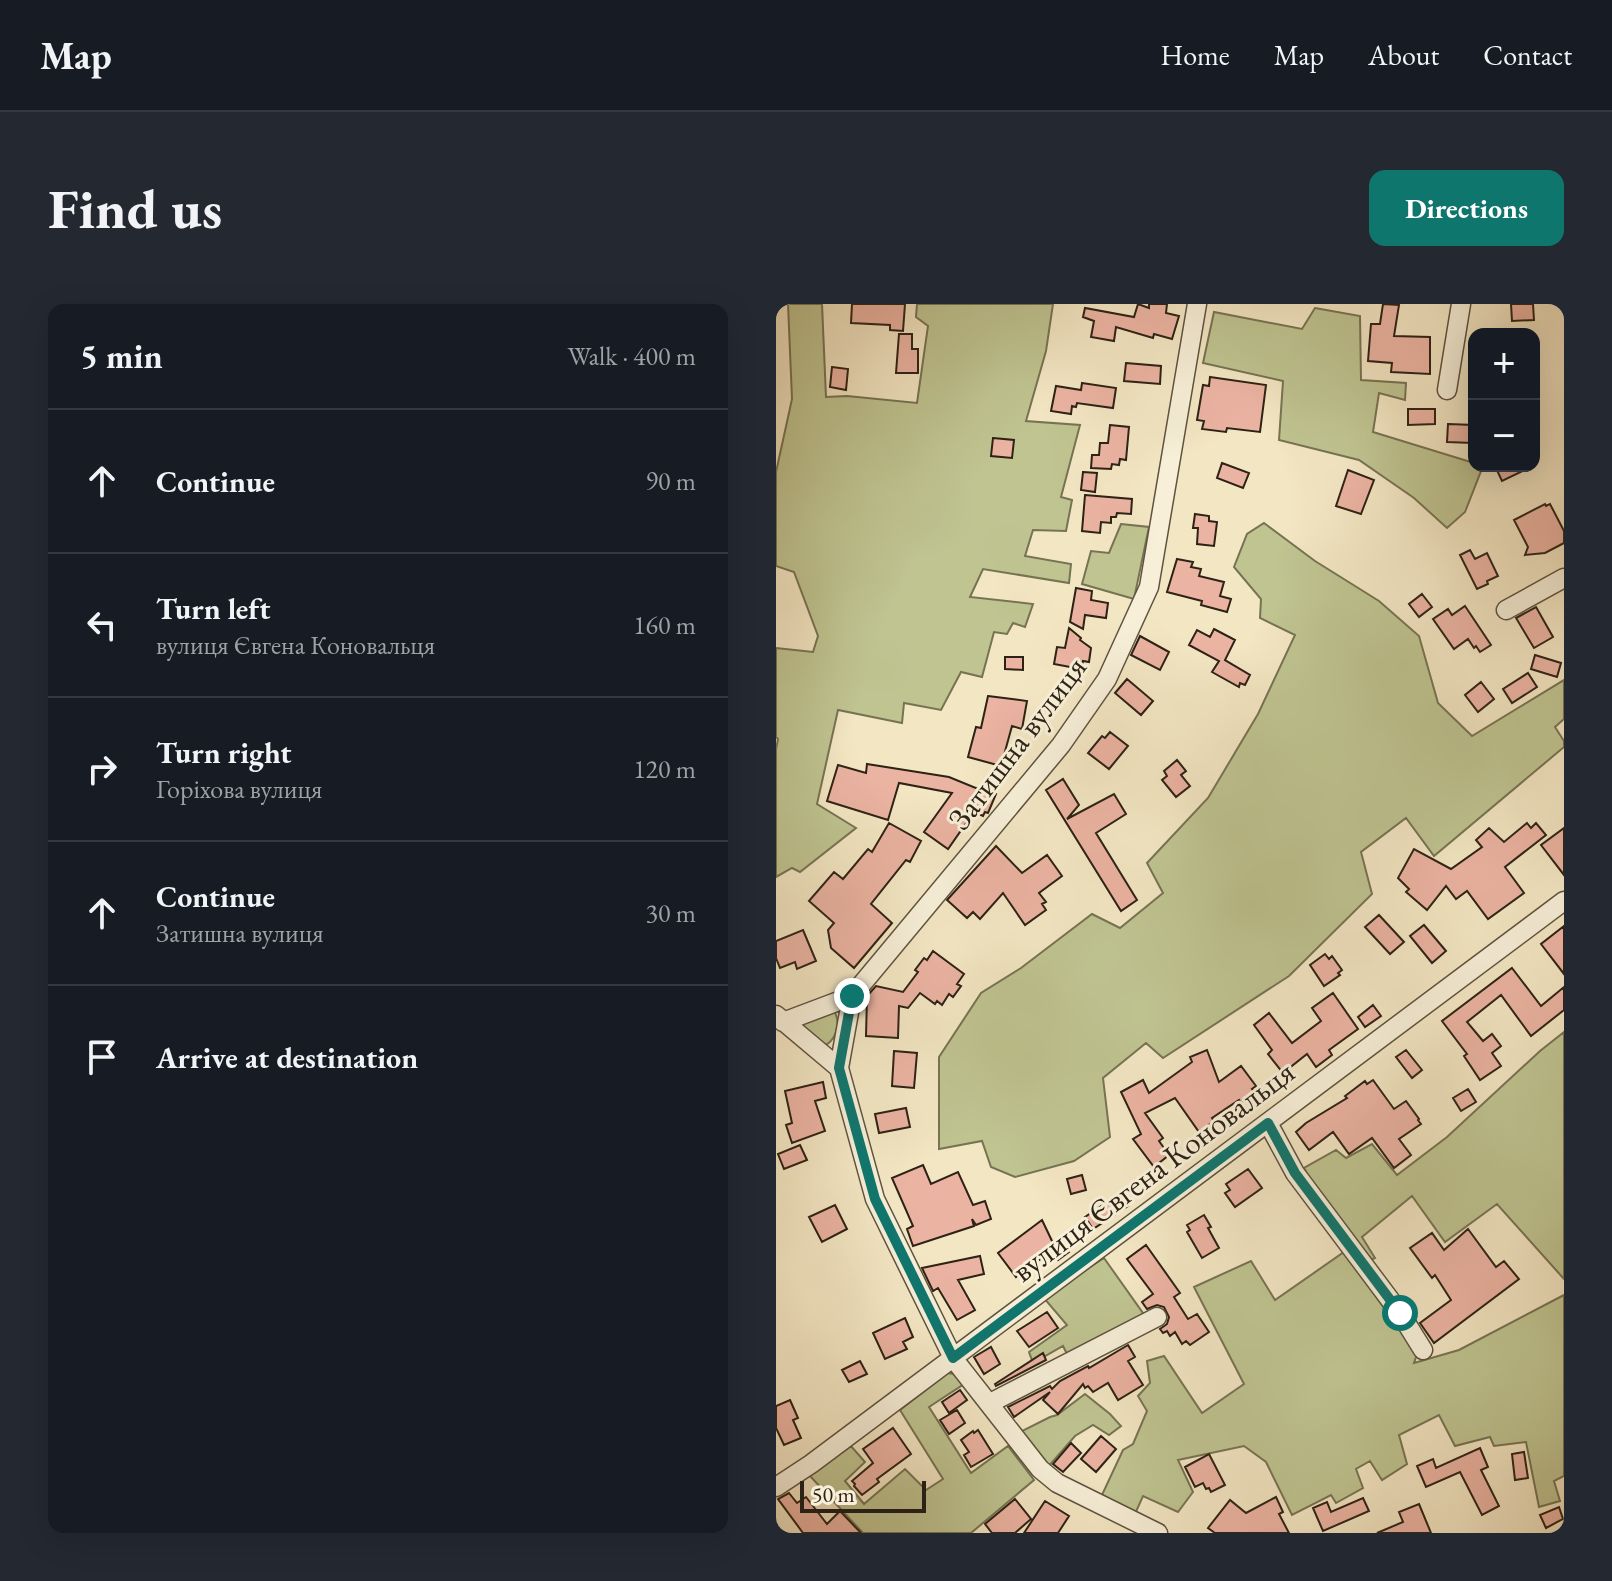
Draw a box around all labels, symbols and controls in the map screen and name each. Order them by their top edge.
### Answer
text: Map [40,31,112,80]
text: Home [1160,37,1230,73]
text: Map [1274,37,1324,73]
text: About [1368,37,1439,73]
text: Contact [1483,37,1572,73]
button: Directions [1369,170,1564,246]
text: Find us [48,172,222,245]
map controls [1468,328,1540,472]
button: + [1468,328,1540,400]
text: 5 min [80,334,163,378]
text: Walk · 400 m [568,339,696,373]
button: − [1468,400,1540,472]
icon: ahead [80,459,124,503]
text: Continue [156,462,275,501]
text: 90 m [646,464,696,498]
text: Turn left [156,589,270,628]
icon: left [80,603,124,647]
text: 160 m [633,608,696,642]
text: вулиця Євгена Коновальця [156,628,435,662]
street label: Затишна вулиця [938,648,1096,838]
text: Turn right [156,733,292,772]
icon: right [80,747,124,791]
text: 120 m [633,752,696,786]
text: Горіхова вулиця [156,772,322,806]
text: Continue [156,877,275,916]
icon: ahead [80,891,124,935]
text: 30 m [646,896,696,930]
text: Затишна вулиця [156,916,324,950]
route end [834,978,870,1014]
icon: arrive [80,1035,124,1079]
text: Arrive at destination [156,1038,418,1077]
street label: вулиця Євгена Коновальця [1003,1051,1303,1291]
route start [1382,1295,1418,1331]
scale bar [800,1477,926,1513]
text: 50 m [812,1480,855,1509]

